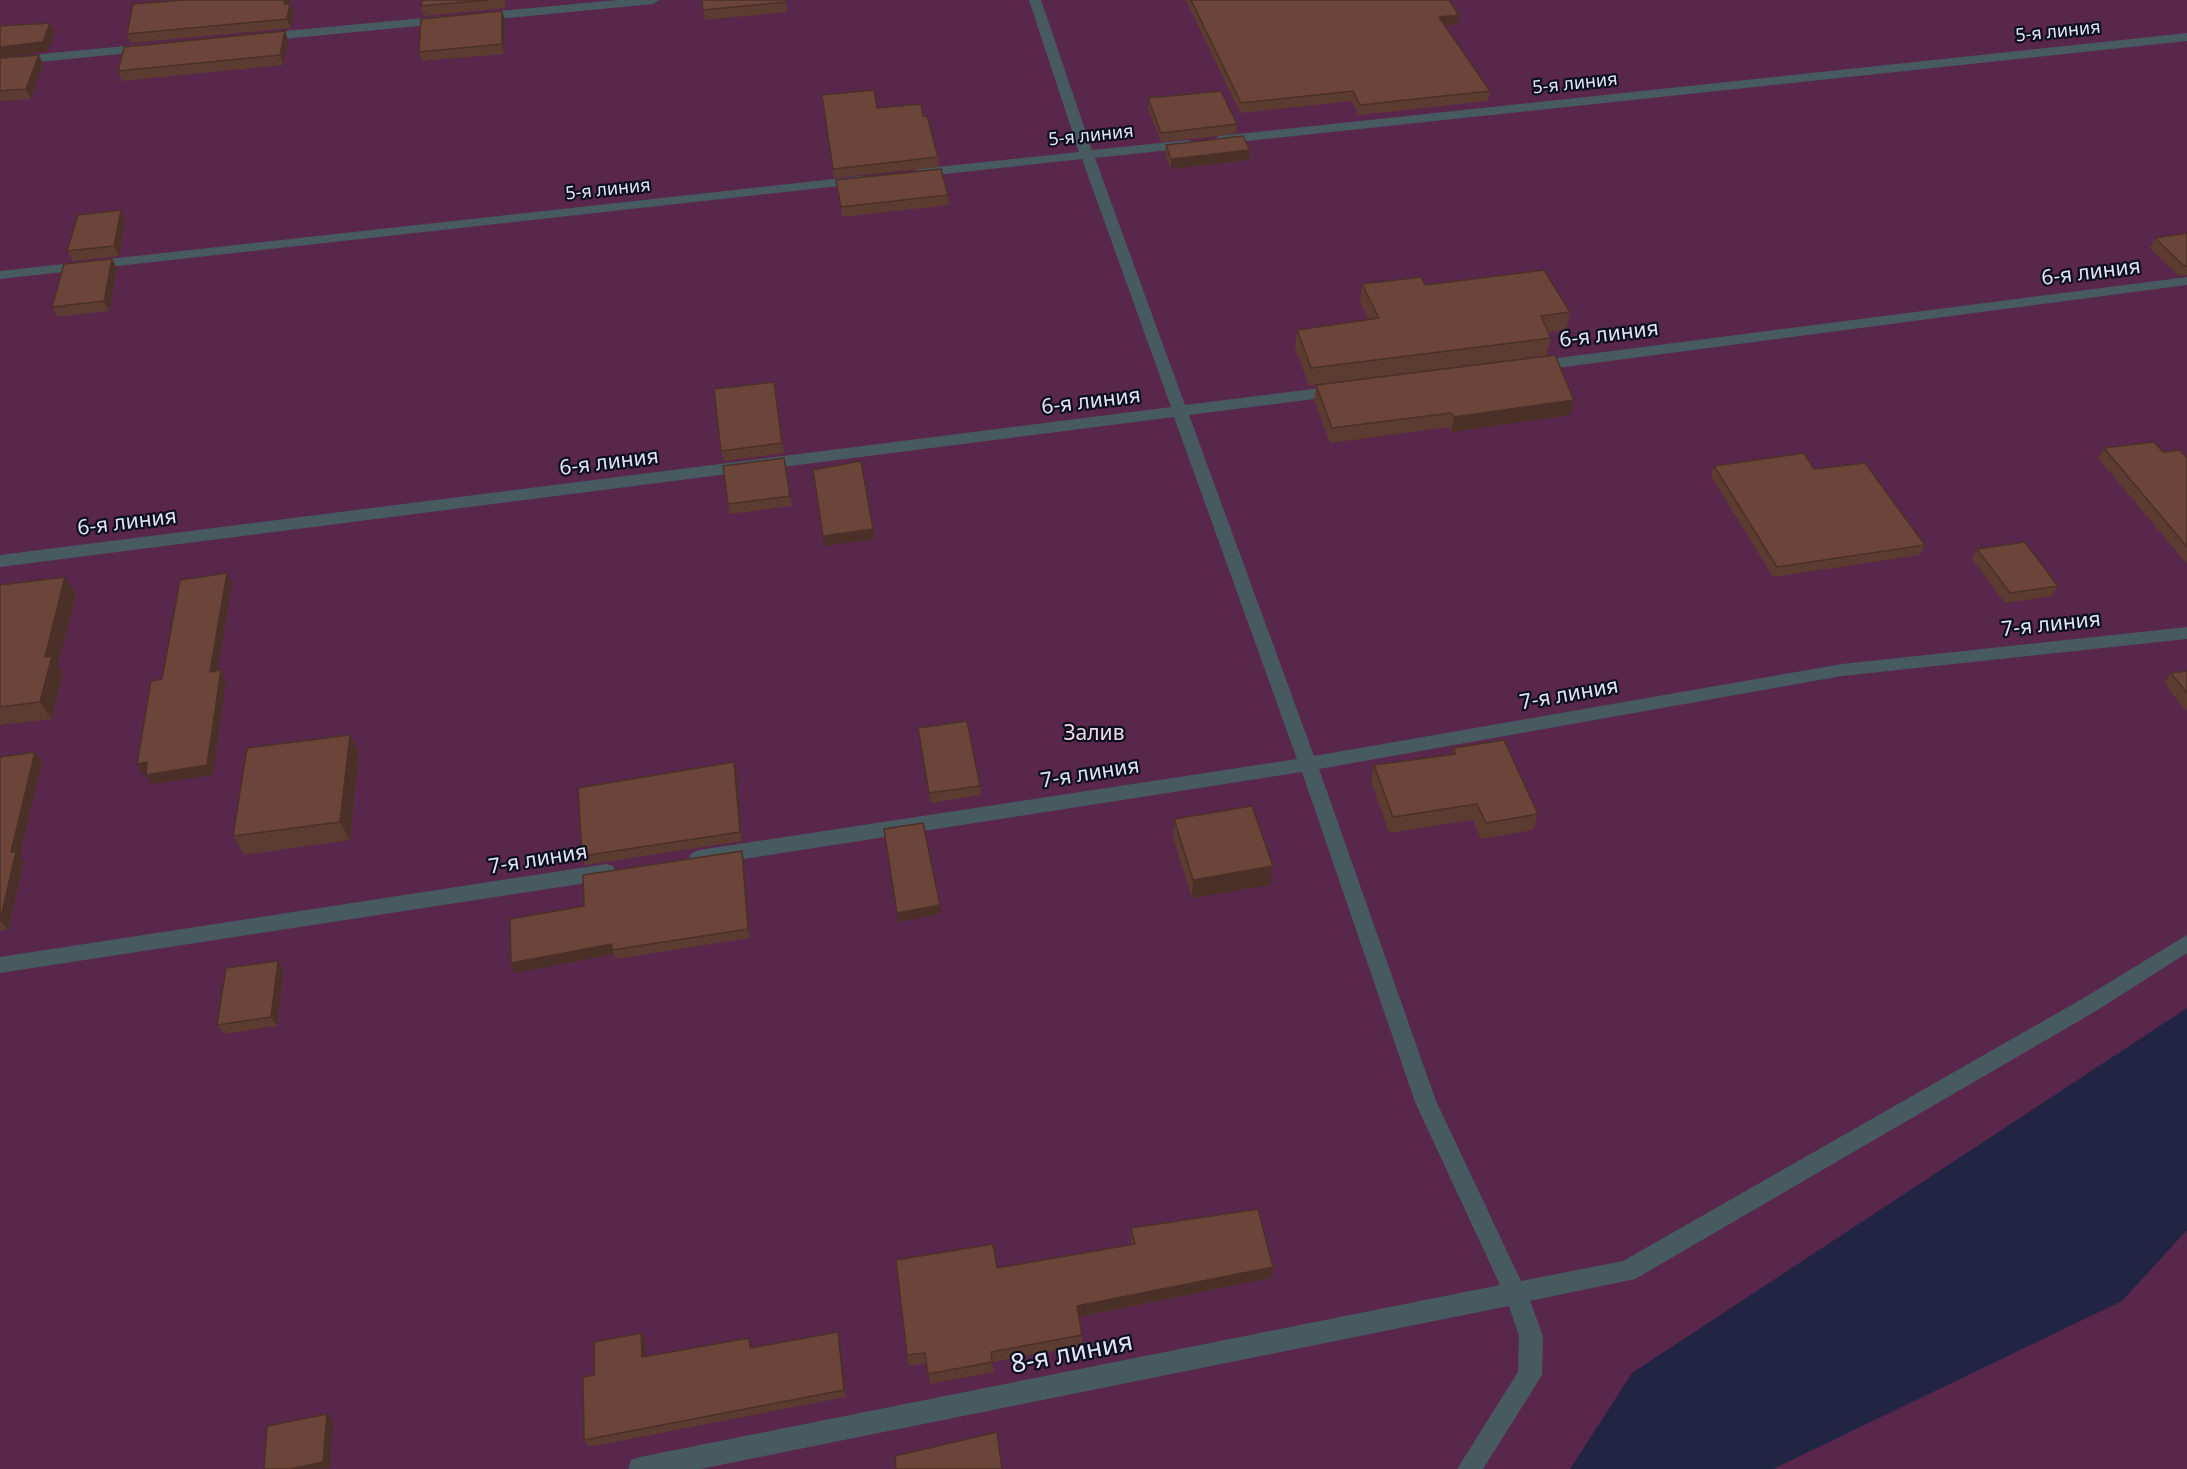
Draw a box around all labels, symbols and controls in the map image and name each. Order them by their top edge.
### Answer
street label: 5-я линия [2014,17,2102,47]
street label: 5-я линия [1531,69,1619,99]
street label: 5-я линия [1047,121,1135,151]
street label: 5-я линия [564,175,652,205]
street label: 6-я линия [2040,254,2142,292]
street label: 6-я линия [1558,316,1660,354]
street label: 6-я линия [1040,383,1142,421]
street label: 6-я линия [558,444,660,482]
street label: 6-я линия [76,504,178,542]
street label: 7-я линия [2000,607,2102,643]
street label: 7-я линия [1518,674,1620,716]
park label: Залив [1063,721,1125,747]
street label: 7-я линия [1039,754,1141,794]
street label: 7-я линия [487,840,589,880]
street label: 8-я линия [1008,1327,1136,1381]

